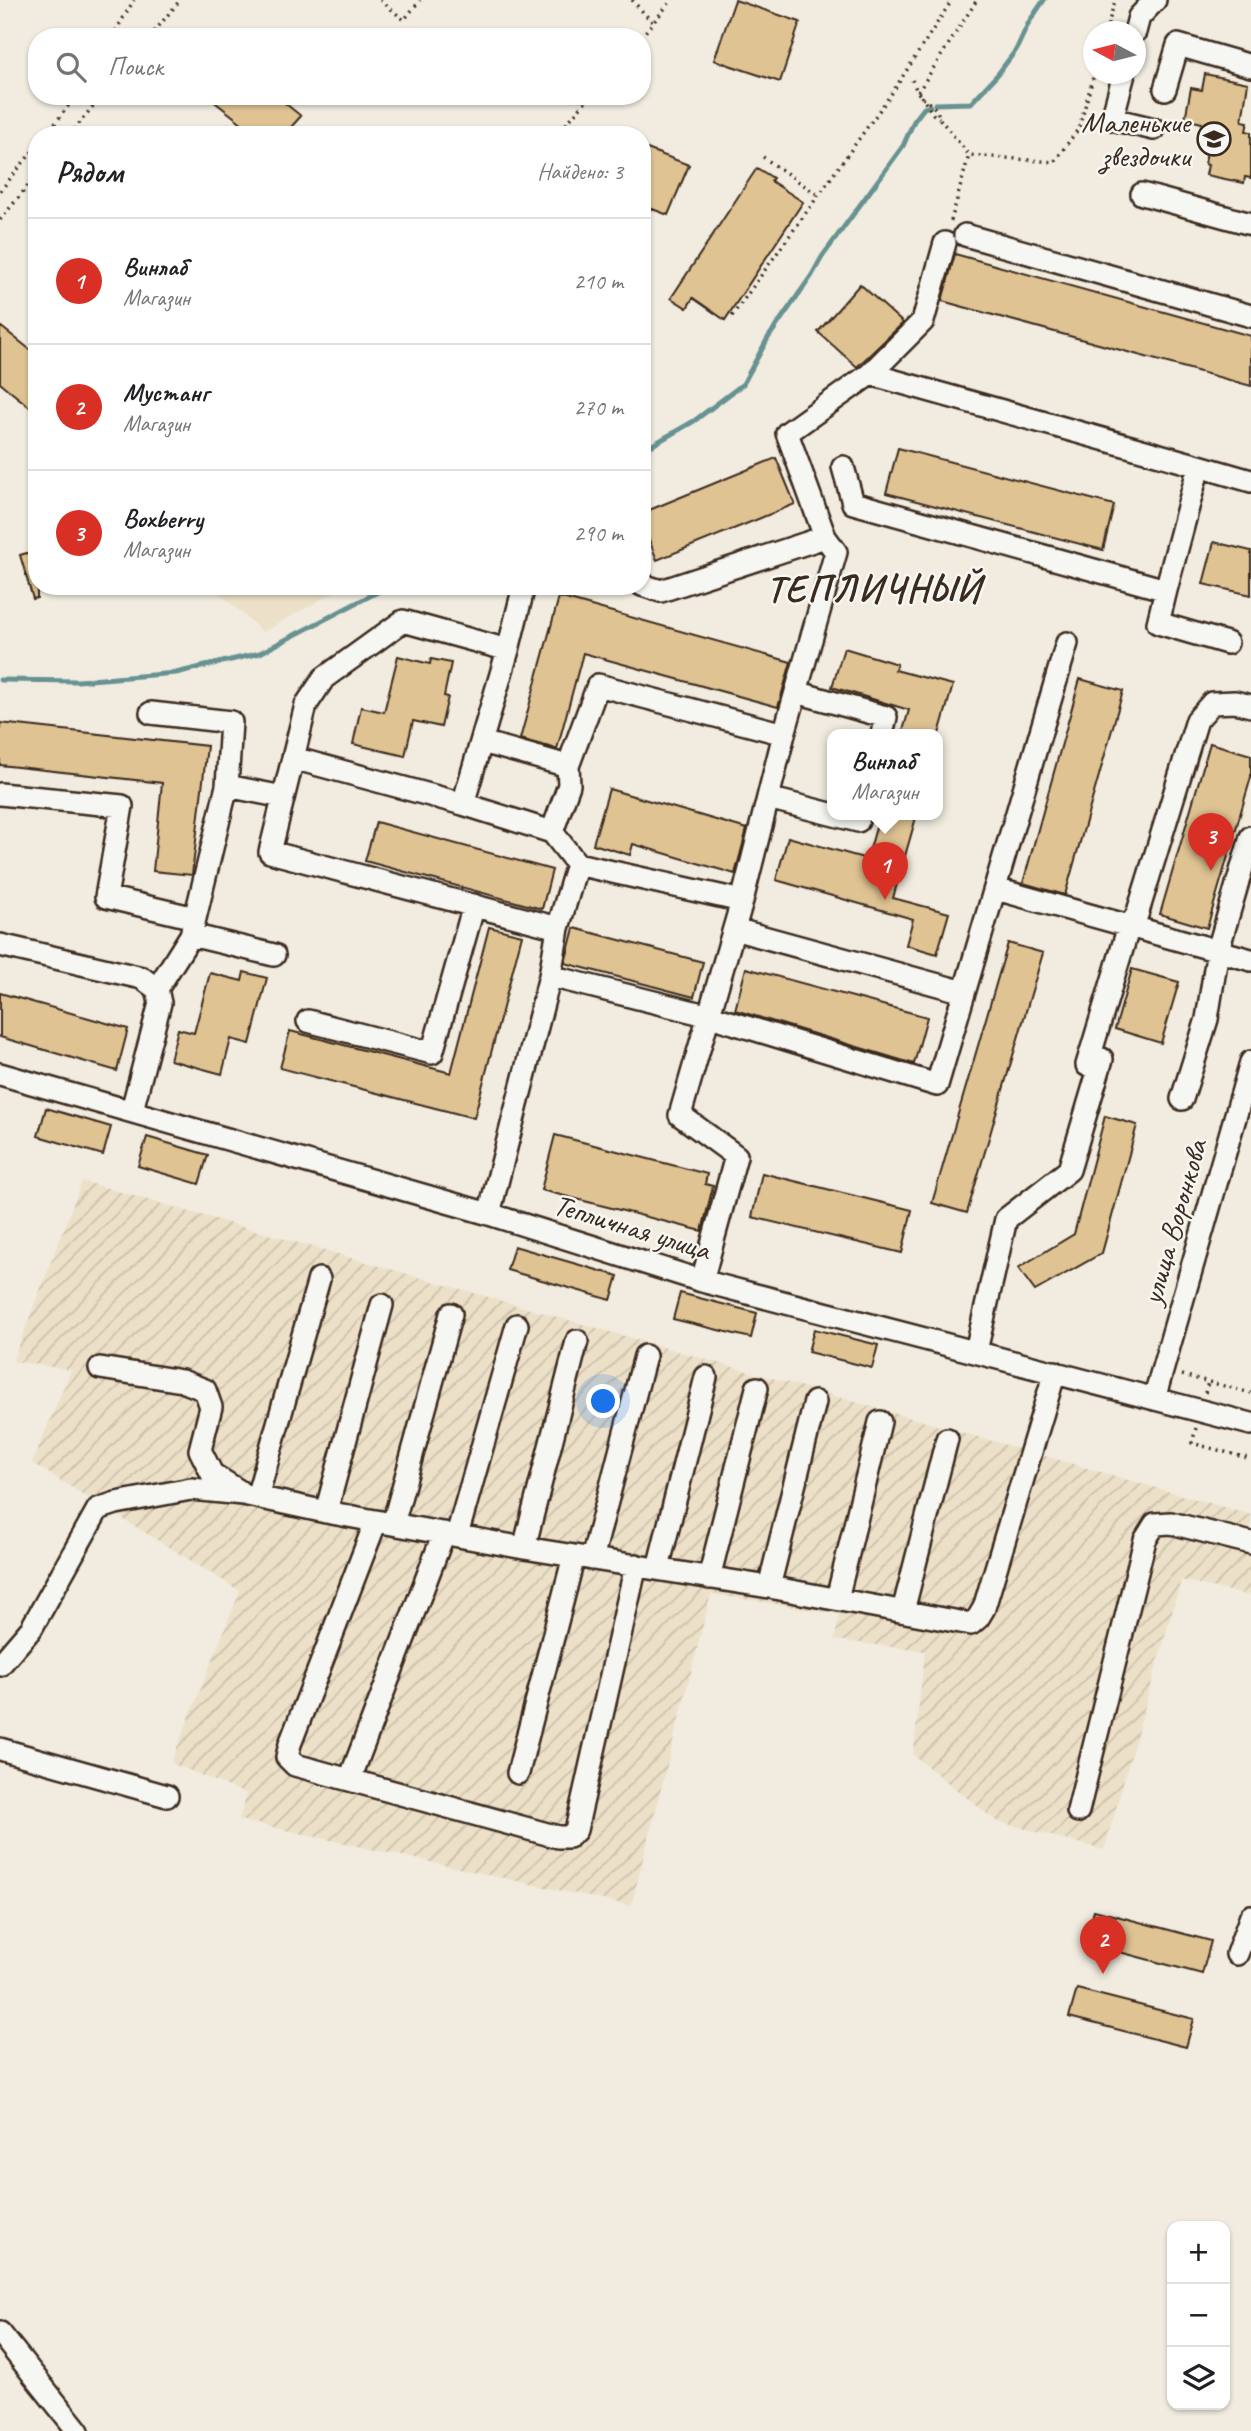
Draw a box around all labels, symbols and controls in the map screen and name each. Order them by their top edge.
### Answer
north arrow [1083,21,1146,84]
search box [28,28,651,105]
icon: search [52,48,90,86]
text: Поиск [108,50,163,83]
place label: Маленькие звездочки [1081,103,1192,175]
school or university icon: Маленькие звездочки [1195,120,1233,158]
text: Рядом [56,153,123,191]
text: Найдено: 3 [537,157,623,186]
text: Винлаб [123,250,187,283]
text: 1 [74,267,84,296]
text: 210 m [574,267,623,296]
text: Магазин [123,283,190,312]
text: Мустанг [123,376,209,409]
text: 2 [74,393,84,422]
text: 270 m [574,393,623,422]
text: Магазин [123,409,190,438]
text: Boxberry [123,502,203,535]
text: 3 [74,519,84,548]
text: 290 m [574,519,623,548]
text: Магазин [123,535,190,564]
district label: ТЕПЛИЧНЫЙ [766,565,986,612]
popup [827,729,943,820]
text: Винлаб [851,744,915,777]
text: Магазин [851,777,919,806]
pin: 3 [1188,813,1234,871]
pin: 1 [862,842,908,900]
street label: улица Воронкова [1132,1133,1216,1311]
street label: Тепличная улица [549,1185,717,1269]
your location [586,1384,620,1418]
pin: 2 [1080,1916,1126,1974]
map controls [1167,2221,1230,2410]
button: + [1167,2221,1230,2284]
button: − [1167,2284,1230,2347]
button: layers [1167,2347,1230,2410]

